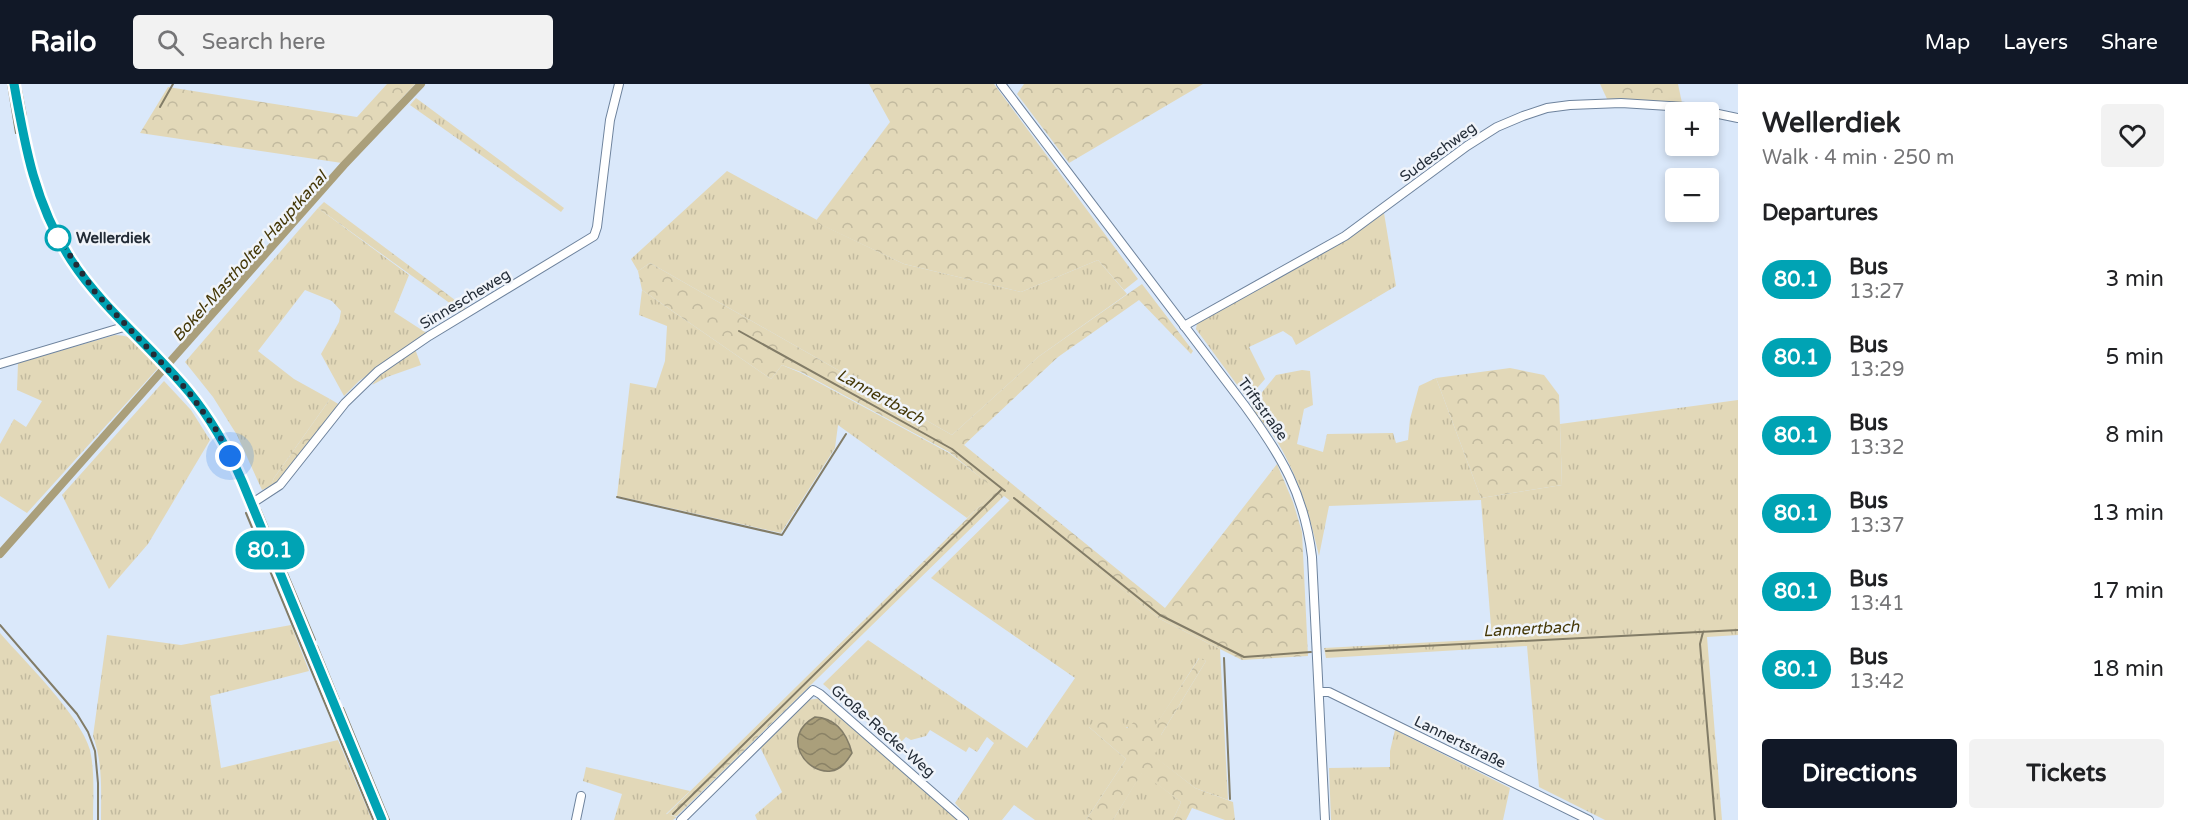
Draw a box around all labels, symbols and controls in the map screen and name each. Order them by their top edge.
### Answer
search box [133,15,553,69]
text: Railo [30,25,97,59]
icon: search [154,26,187,59]
text: Search here [202,29,325,55]
text: Map [1925,30,1970,55]
text: Layers [2003,30,2068,55]
text: Share [2101,30,2158,55]
map controls [1665,102,1719,222]
button: + [1665,102,1719,156]
button: heart [2101,104,2164,167]
text: Wellerdiek [1762,106,1901,140]
street label: Sudeschweg [1396,118,1480,186]
text: Walk · 4 min · 250 m [1762,146,1954,170]
water label: Bokel-Mastholter Hauptkanal [168,166,333,346]
button: − [1665,168,1719,222]
text: Departures [1762,200,1878,226]
marker: Wellerdiek [45,225,71,251]
place label: Wellerdiek [76,229,150,247]
text: Bus [1849,254,1888,280]
street label: Sinnescheweg [417,265,513,333]
text: 3 min [2105,266,2164,292]
text: 80.1 [1774,267,1819,292]
text: 13:27 [1849,280,1904,304]
text: Bus [1849,332,1888,358]
text: 5 min [2105,344,2164,370]
text: 80.1 [1774,345,1819,370]
text: 13:29 [1849,358,1904,382]
water label: Lannertbach [834,365,929,430]
street label: Triftstraße [1234,374,1292,444]
text: Bus [1849,410,1888,436]
text: 8 min [2105,422,2164,448]
text: 80.1 [1774,423,1819,448]
text: 13:32 [1849,436,1904,460]
your location [215,441,245,471]
text: Bus [1849,488,1888,514]
text: 13 min [2092,500,2164,526]
text: 80.1 [1774,501,1819,526]
text: 13:37 [1849,514,1904,538]
line badge: 80.1 [228,530,312,570]
text: 80.1 [247,538,293,563]
text: Bus [1849,566,1888,592]
text: 17 min [2092,578,2164,604]
text: 80.1 [1774,579,1819,604]
text: 13:41 [1849,592,1904,616]
water label: Lannertbach [1482,616,1581,642]
text: Bus [1849,644,1888,670]
text: 18 min [2092,656,2164,682]
text: 80.1 [1774,657,1819,682]
text: 13:42 [1849,670,1904,694]
street label: Große-Recke-Weg [827,681,939,781]
street label: Lannertstraße [1411,712,1509,772]
button: Directions [1762,739,1957,808]
button: Tickets [1969,739,2164,808]

